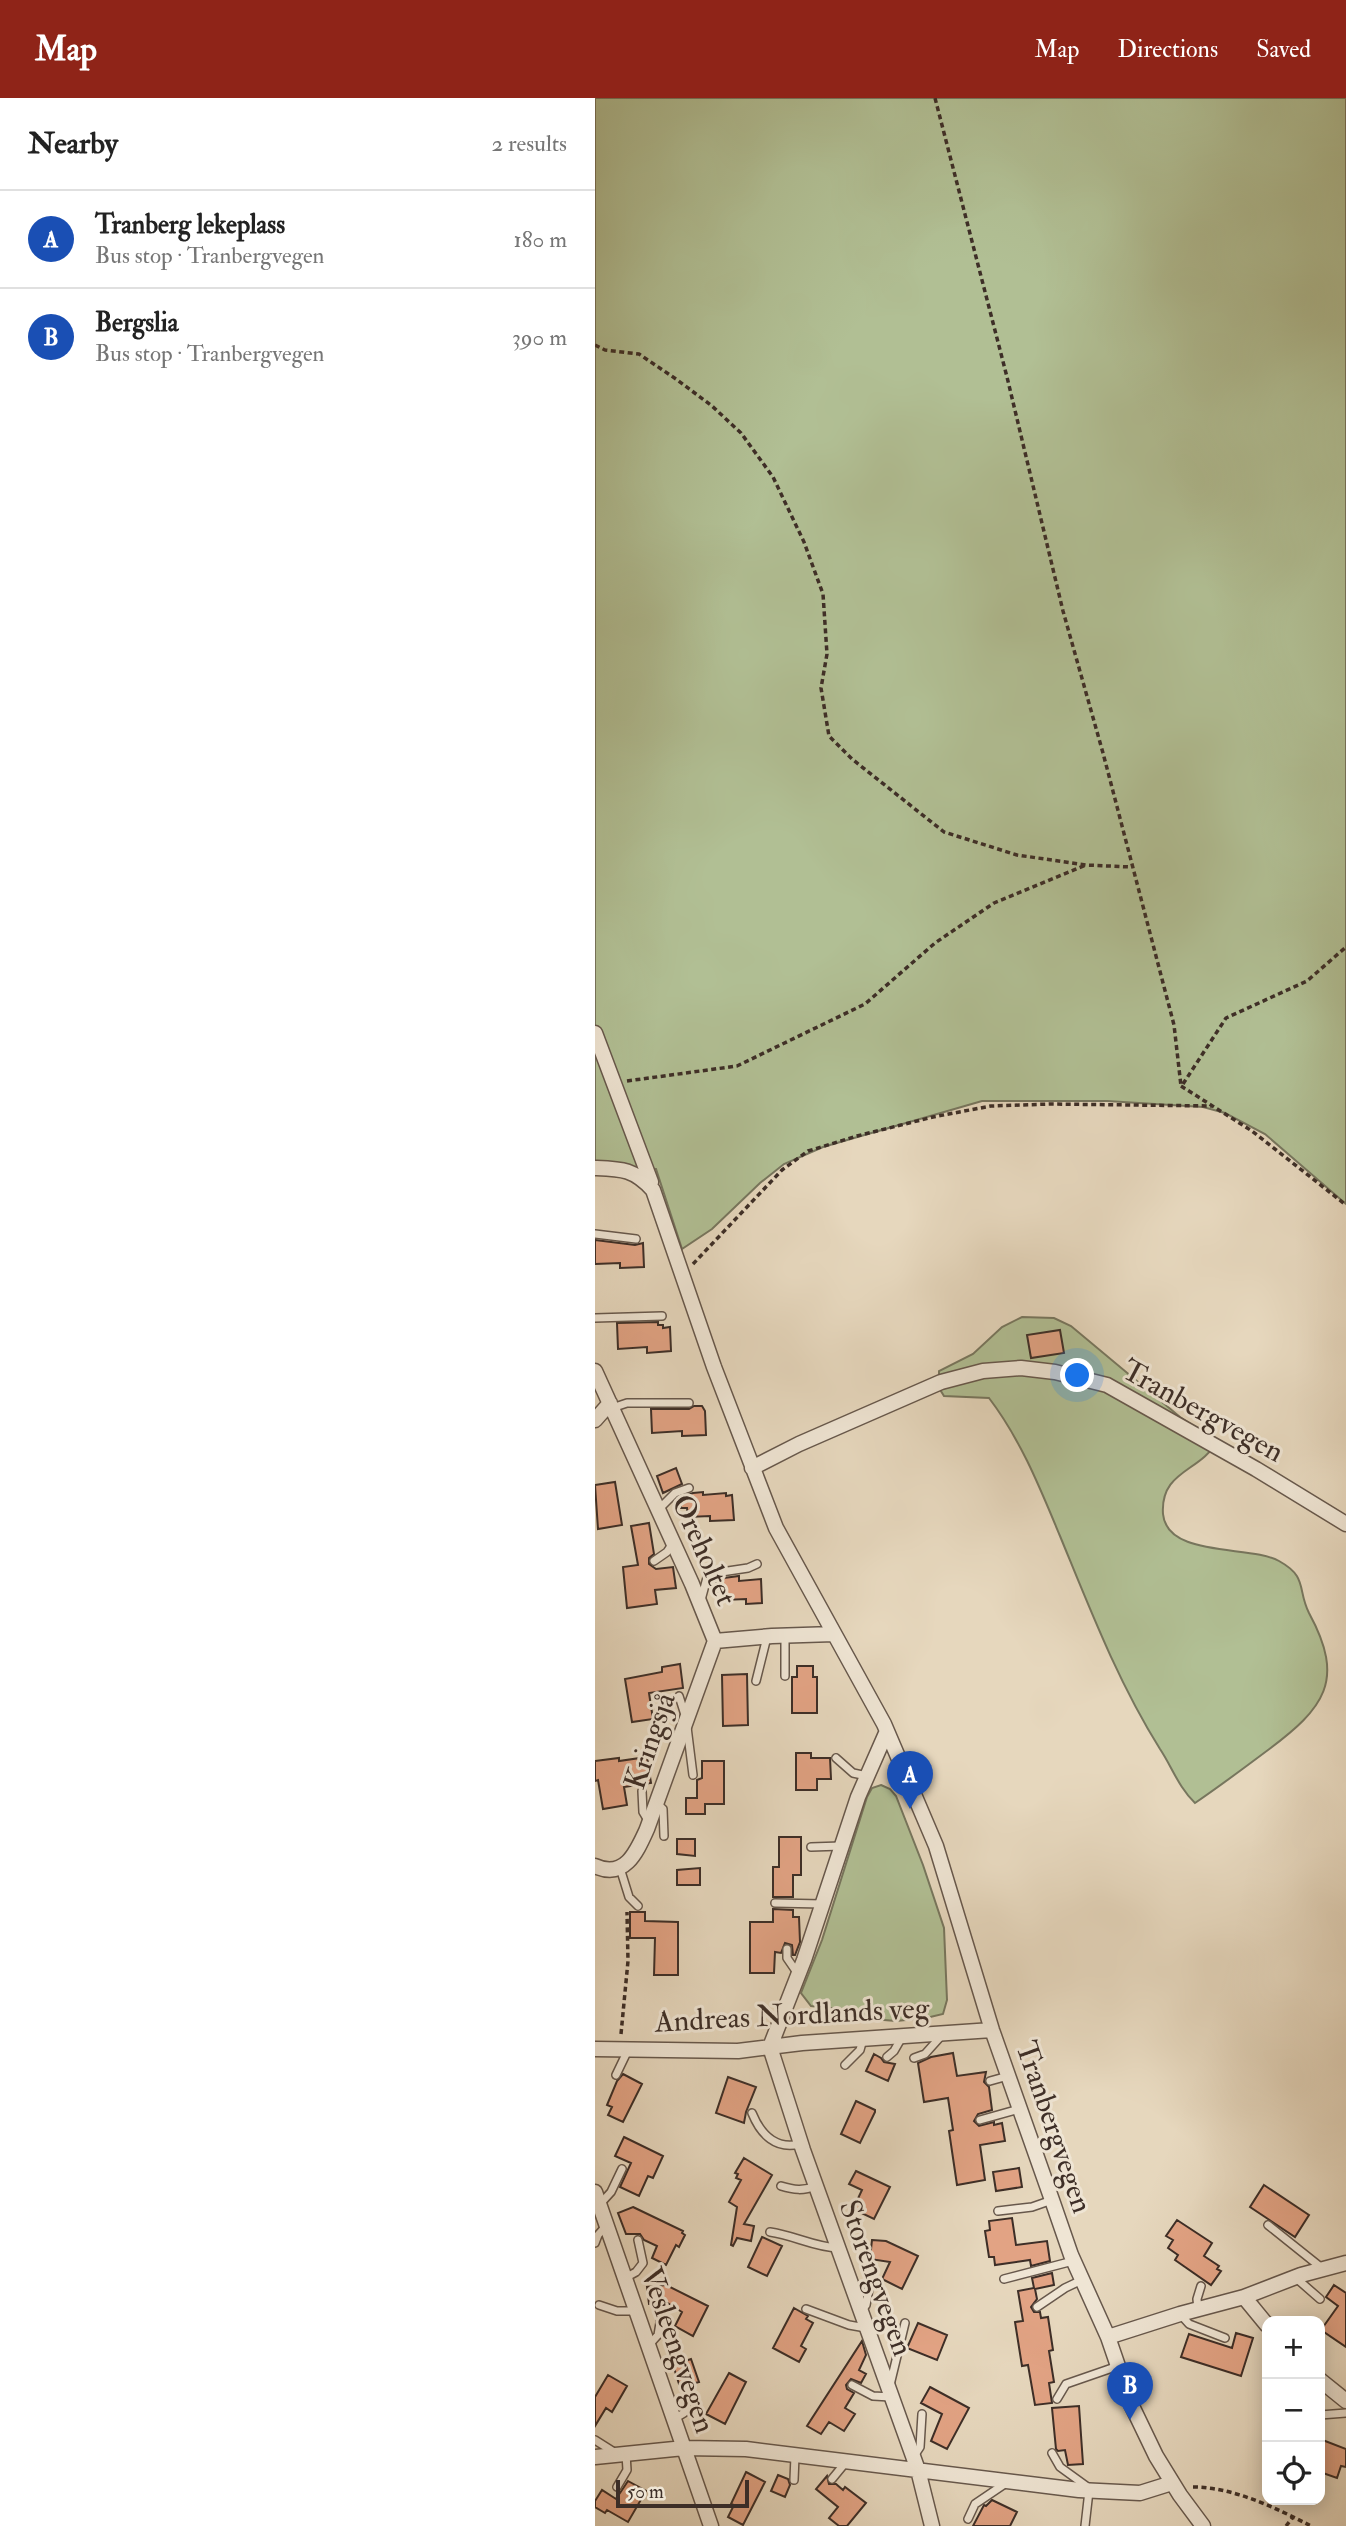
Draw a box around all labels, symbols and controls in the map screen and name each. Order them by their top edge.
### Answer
text: Map [35,29,97,70]
text: Map [1034,34,1079,65]
text: Directions [1117,34,1218,65]
text: Saved [1256,34,1311,65]
text: Nearby [28,125,118,162]
text: 2 results [492,129,567,158]
text: Tranberg lekeplass [95,209,285,241]
text: A [44,225,58,254]
text: 180 m [514,225,567,254]
text: Bus stop · Tranbergvegen [95,241,324,270]
text: Bergslia [95,307,178,339]
text: B [43,323,59,352]
text: 390 m [512,323,567,352]
text: Bus stop · Tranbergvegen [95,339,324,368]
street label: Tranbergvegen [1116,1351,1290,1471]
your location [1060,1358,1094,1392]
street label: Oreholtet [663,1489,745,1611]
street label: Kringsjå [616,1687,684,1794]
pin: A [887,1751,933,1809]
street label: Andreas Nordlands veg [653,1989,931,2041]
street label: Tranbergvegen [1007,2036,1101,2218]
street label: Storengvegen [831,2195,921,2361]
street label: Vesleengvegen [632,2262,724,2438]
map controls [1262,2316,1325,2505]
button: + [1262,2316,1325,2379]
pin: B [1107,2362,1153,2420]
button: − [1262,2379,1325,2442]
button: locate [1262,2442,1325,2505]
scale bar [616,2477,749,2509]
text: 50 m [627,2480,664,2504]

